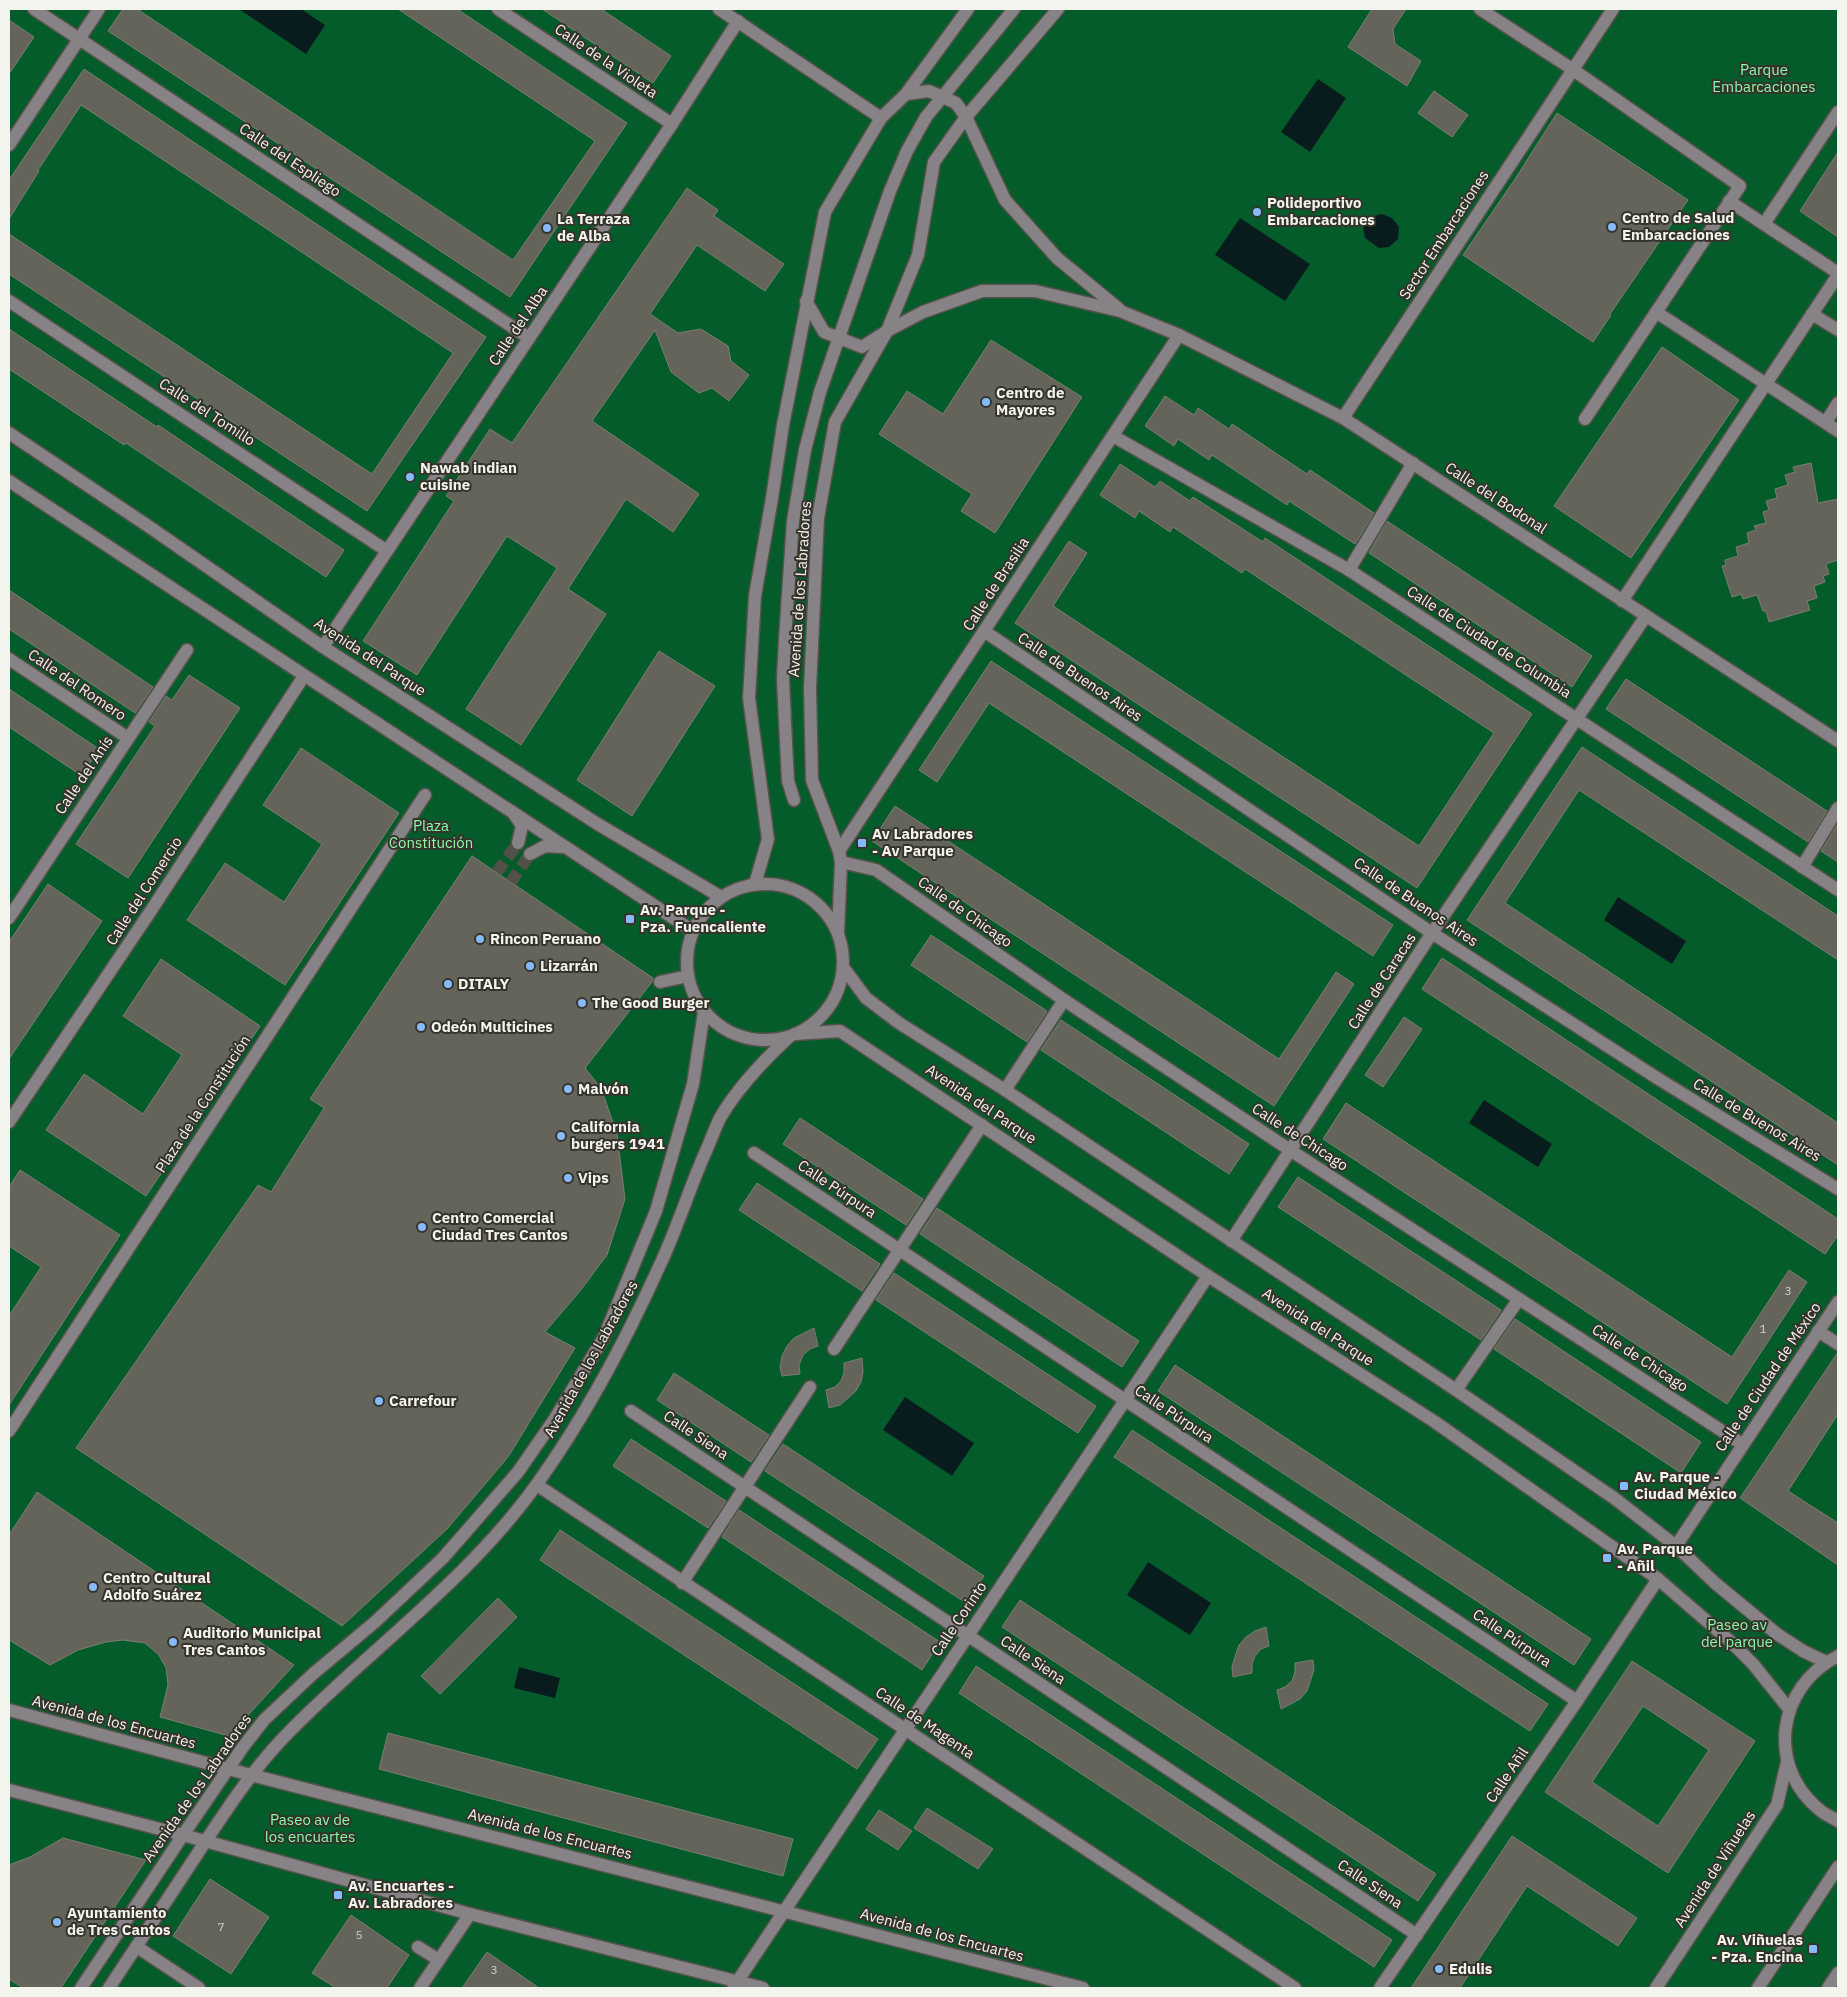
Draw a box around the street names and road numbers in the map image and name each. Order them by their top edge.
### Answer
street label: Calle de la Violeta [551,19,661,102]
street label: Calle del Espliego [236,118,345,201]
street label: Sector Embarcaciones [1395,166,1493,303]
street label: Calle del Alba [484,282,551,369]
street label: Calle del Tomillo [156,373,259,450]
street label: Calle del Bodonal [1442,458,1551,538]
street label: Avenida de los Labradores [784,500,815,678]
street label: Calle de Brasilia [958,533,1033,634]
street label: Calle de Ciudad de Columbia [1403,581,1575,702]
street label: Avenida del Parque [311,613,430,700]
street label: Calle de Buenos Aires [1014,628,1146,725]
street label: Calle del Romero [24,645,130,725]
street label: Calle del Anís [50,732,117,818]
street label: Calle del Comercio [101,833,186,949]
street label: Calle de Buenos Aires [1350,853,1482,950]
street label: Calle de Chicago [914,872,1016,951]
street label: Calle de Caracas [1343,929,1420,1033]
street label: Plaza de la Constitución [151,1031,254,1176]
street label: Avenida del Parque [922,1059,1040,1148]
street label: Calle de Buenos Aires [1690,1074,1825,1165]
street label: Calle de Chicago [1249,1098,1352,1175]
street label: Calle Púrpura [794,1155,880,1222]
street label: Avenida de los Labradores [539,1277,642,1441]
street label: Avenida del Parque [1259,1283,1378,1370]
street label: Calle de Ciudad de México [1710,1298,1825,1455]
street label: Calle de Chicago [1589,1319,1692,1396]
street label: Calle Púrpura [1131,1380,1217,1447]
street label: Calle Siena [660,1406,732,1463]
street label: Calle Corinto [927,1578,991,1660]
street label: Calle Púrpura [1469,1604,1555,1671]
street label: Calle Siena [997,1631,1069,1688]
street label: Calle de Magenta [872,1682,979,1763]
street label: Avenida de los Encuartes [30,1690,198,1753]
street label: Avenida de los Labradores [138,1710,255,1866]
street label: Calle Añil [1481,1743,1532,1806]
street label: Avenida de los Encuartes [466,1804,634,1863]
street label: Avenida de Viñuelas [1670,1807,1759,1931]
street label: Calle Siena [1334,1855,1406,1912]
street label: Avenida de los Encuartes [858,1903,1026,1966]

